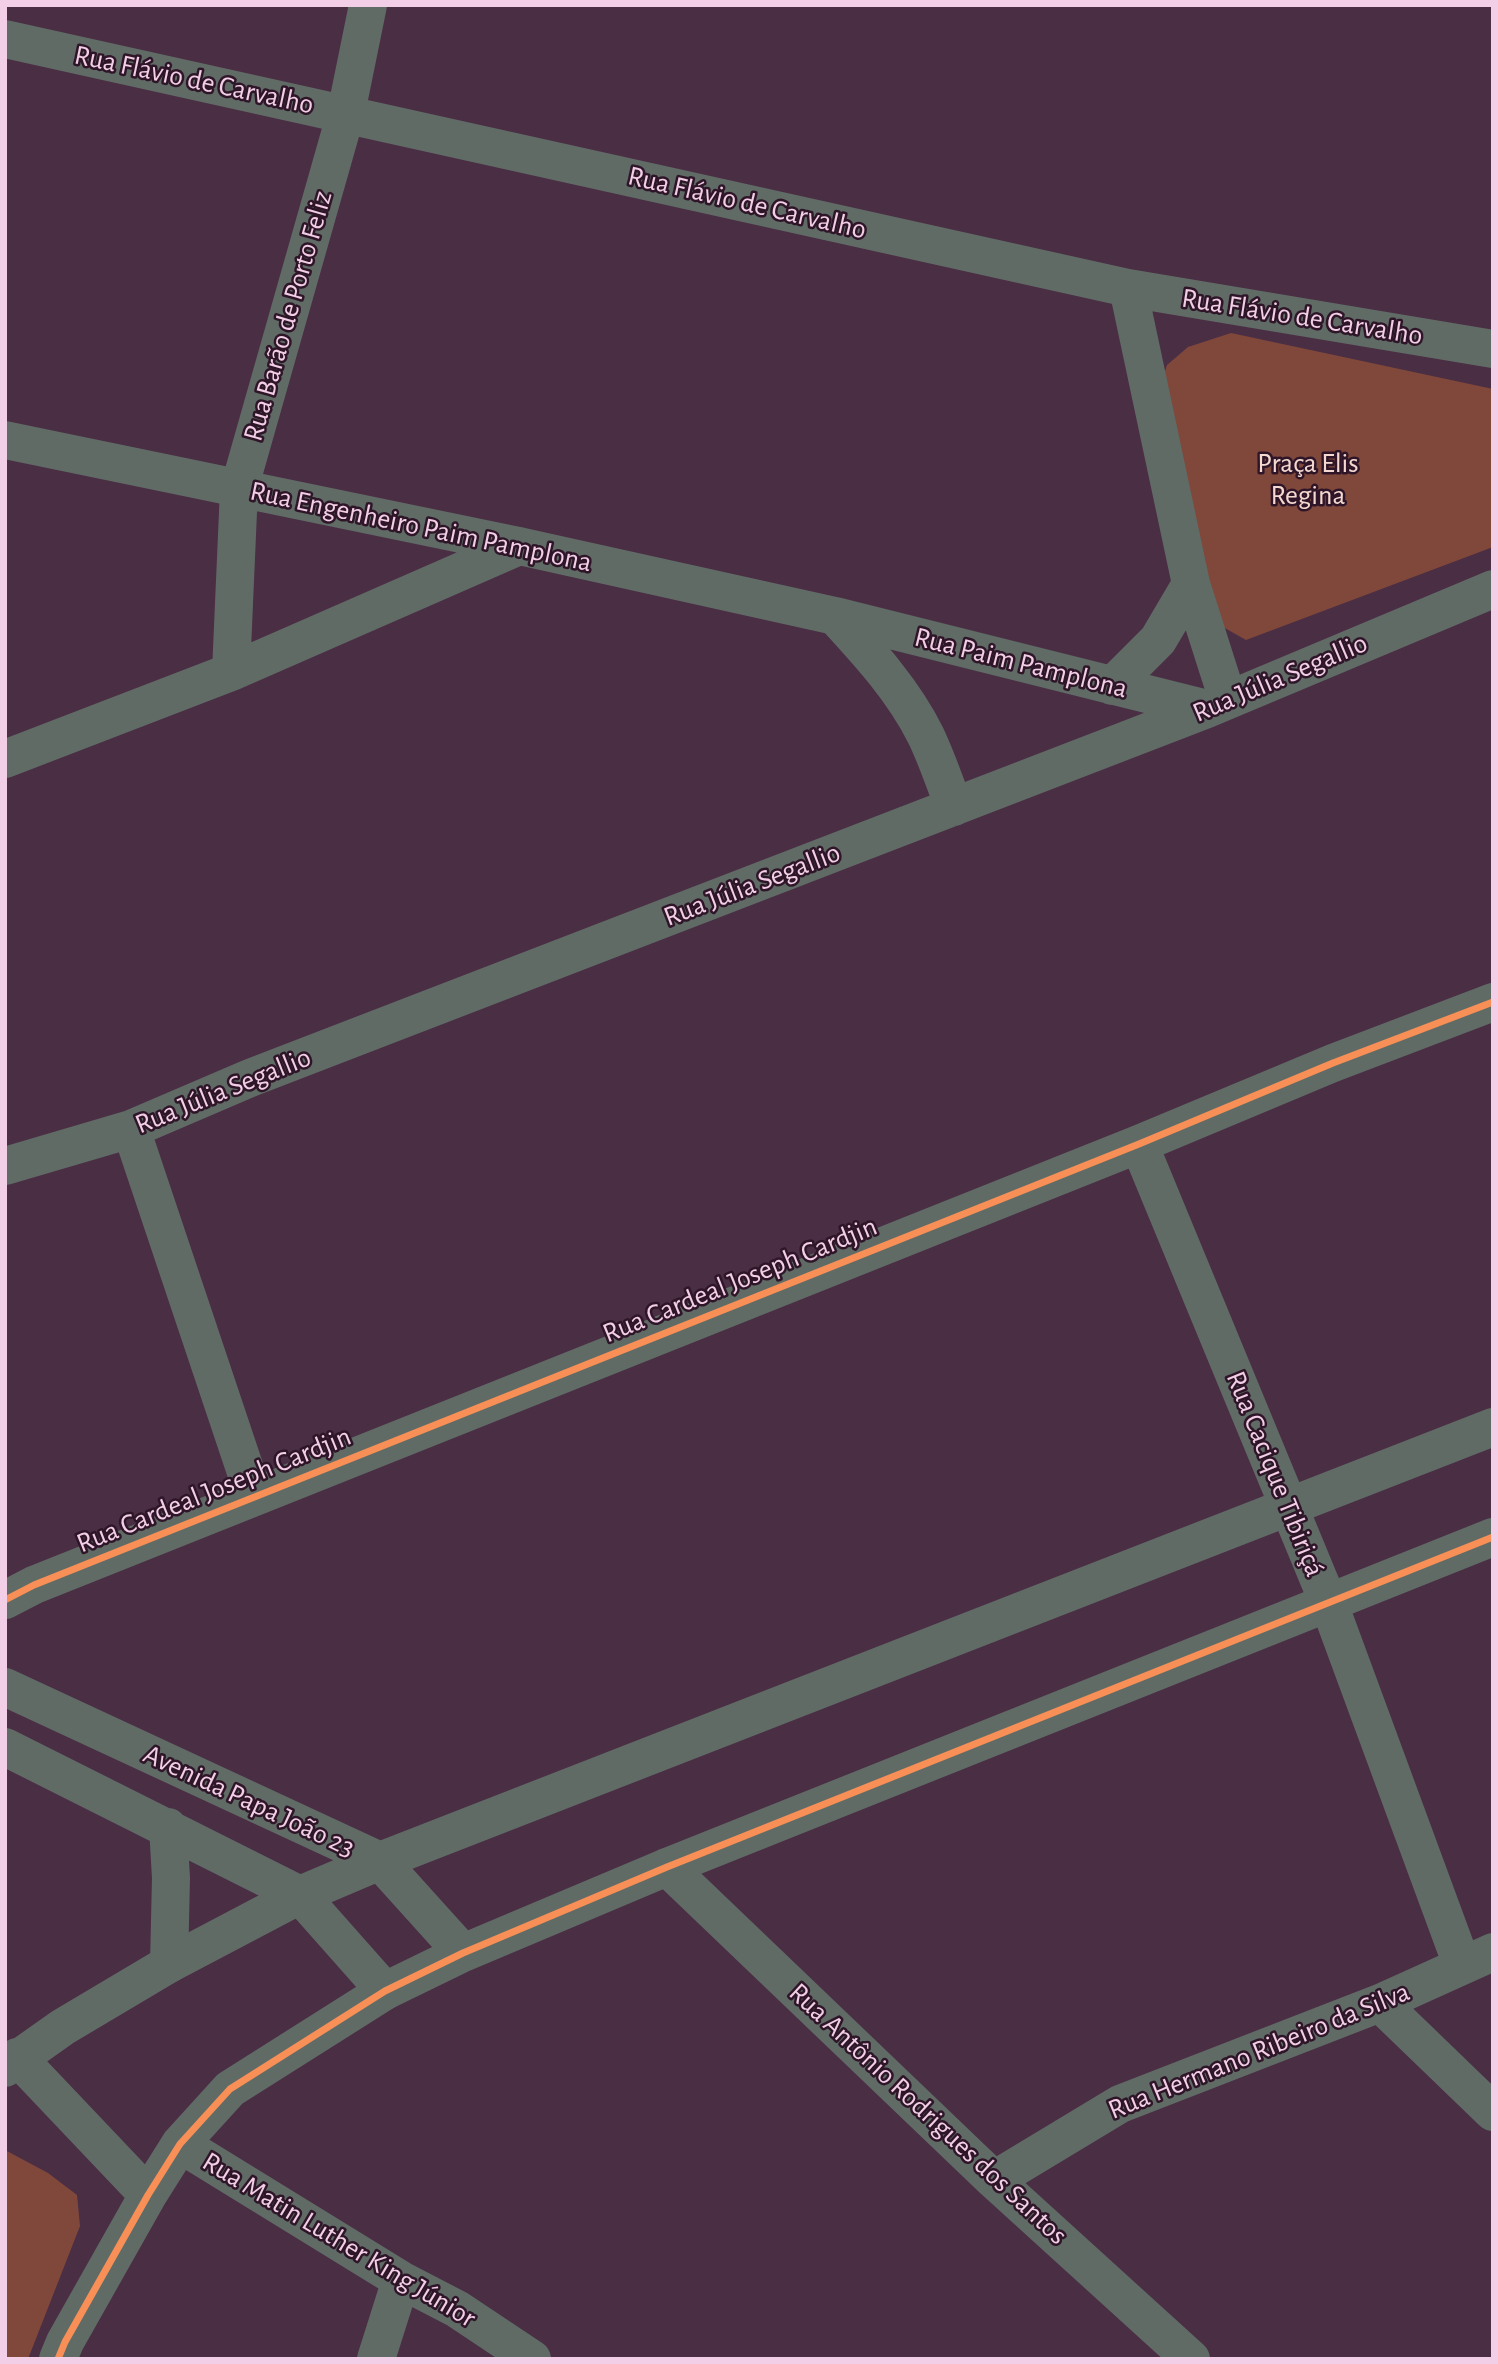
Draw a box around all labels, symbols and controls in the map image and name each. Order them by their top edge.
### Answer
street label: Rua Flávio de Carvalho [71,38,317,122]
street label: Rua Flávio de Carvalho [625,159,869,247]
street label: Rua Barão de Porto Feliz [236,187,340,445]
street label: Rua Flávio de Carvalho [1179,281,1425,353]
park label: Praça Elis Regina [1257,447,1359,513]
street label: Rua Engenheiro Paim Pamplona [247,474,595,580]
street label: Rua Paim Pamplona [911,620,1131,706]
street label: Rua Júlia Segallio [1188,626,1372,730]
street label: Rua Júlia Segallio [659,836,845,934]
street label: Rua Júlia Segallio [130,1040,316,1142]
street label: Rua Cardeal Joseph Cardjin [598,1210,882,1350]
street label: Rua Cacique Tibiriçá [1218,1366,1332,1582]
street label: Rua Cardeal Joseph Cardjin [72,1420,356,1560]
street label: Avenida Papa João 23 [138,1737,360,1865]
street label: Rua Hermano Ribeiro da Silva [1103,1975,1415,2127]
street label: Rua Antônio Rodrigues dos Santos [782,1976,1074,2252]
street label: Rua Matin Luther King Júnior [196,2145,482,2335]

